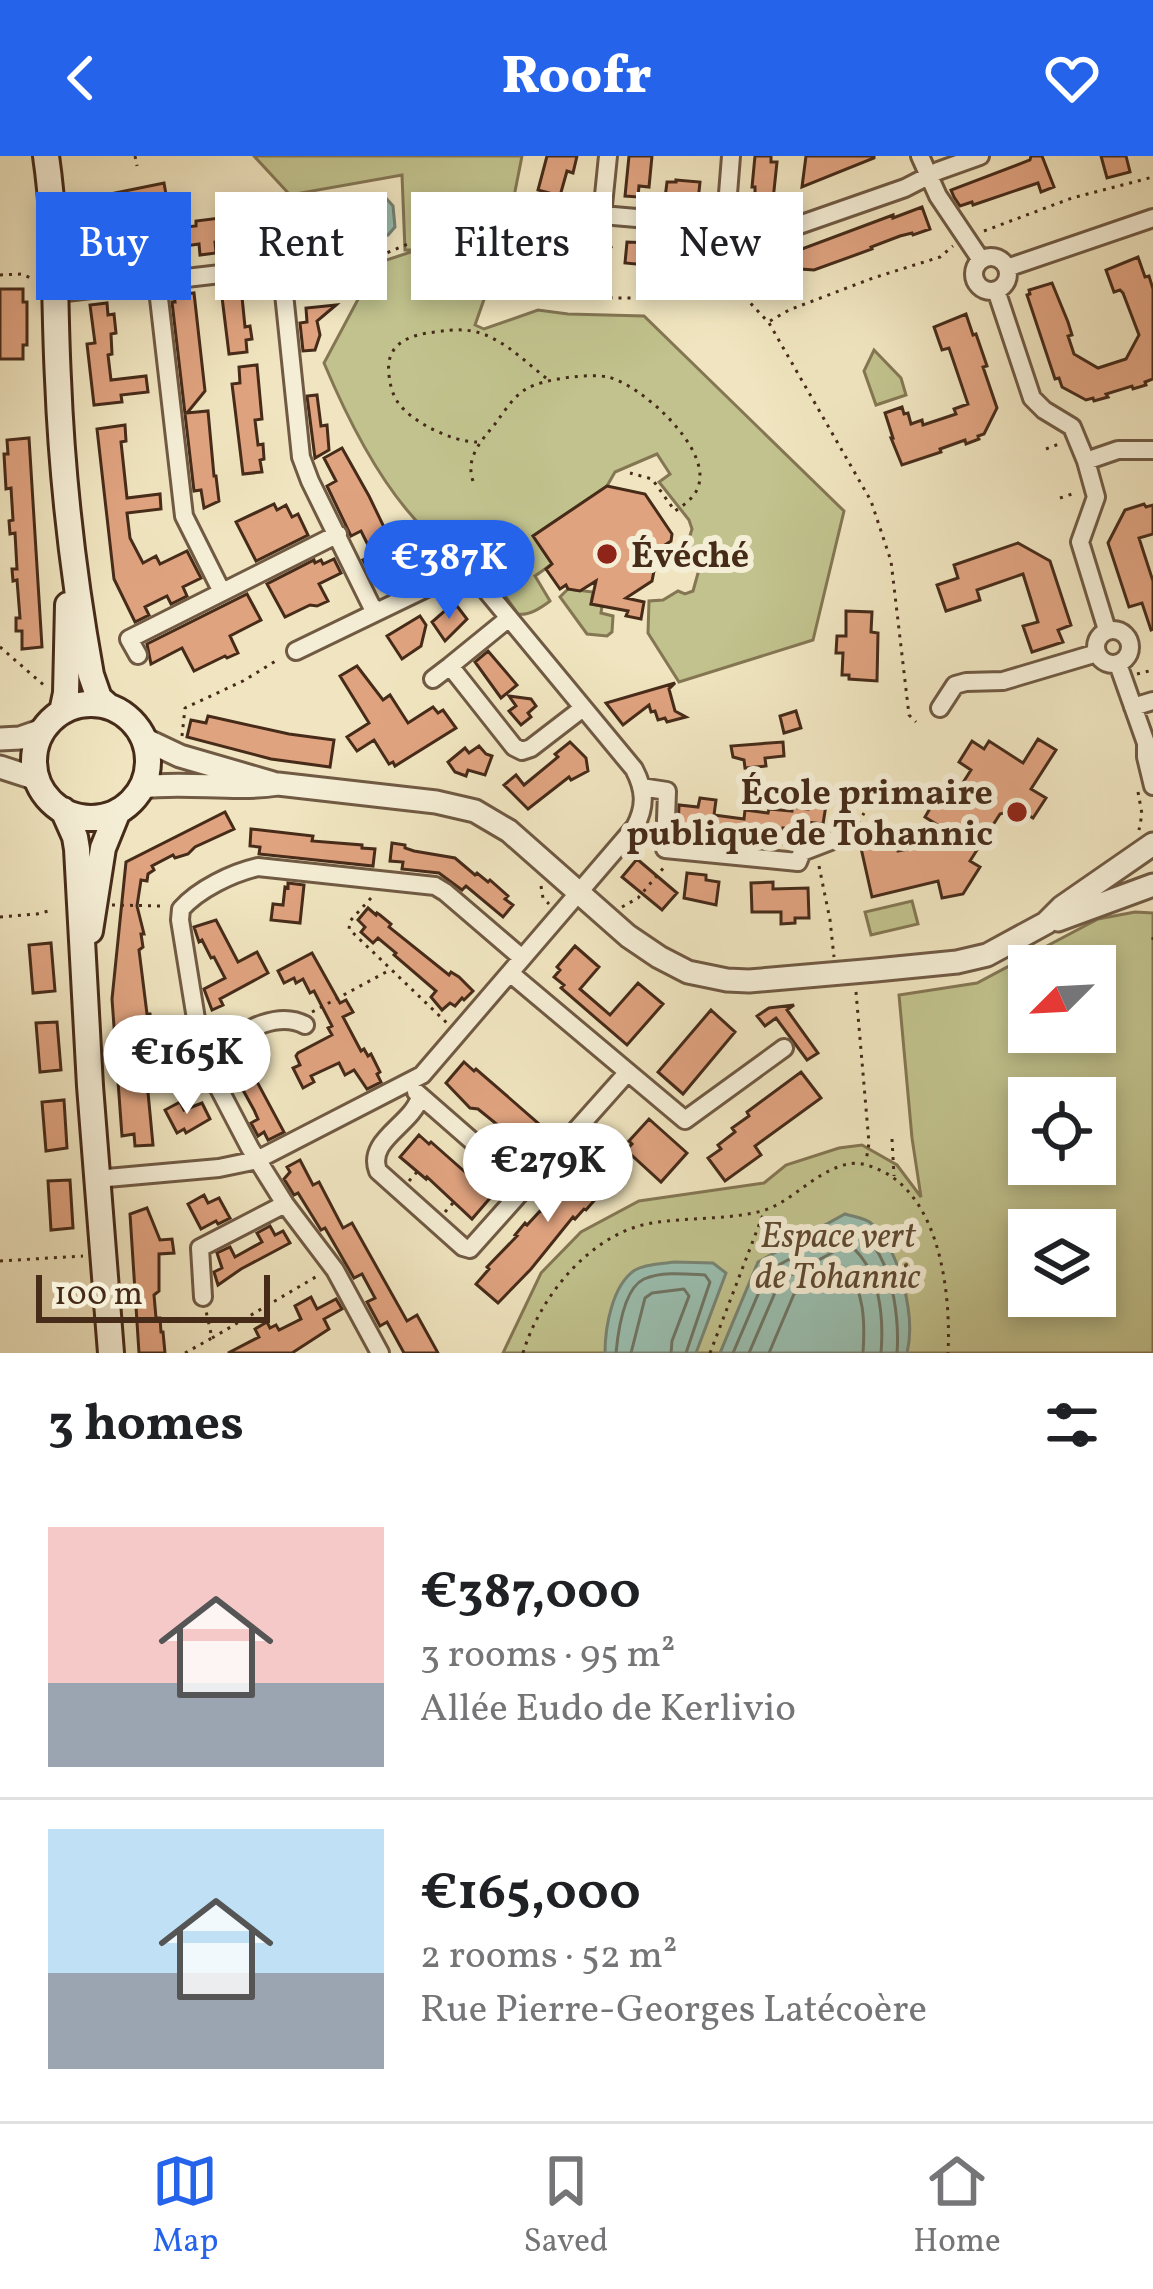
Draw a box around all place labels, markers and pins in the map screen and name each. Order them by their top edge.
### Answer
pin: €387K [365,520,533,622]
place label: Évéché [631,533,749,583]
marker: Évéché [594,541,620,567]
place label: École primaire publique de Tohannic [626,770,993,861]
marker: École primaire publique de Tohannic [1004,799,1030,825]
pin: €165K [103,1015,271,1117]
pin: €279K [464,1123,632,1225]

